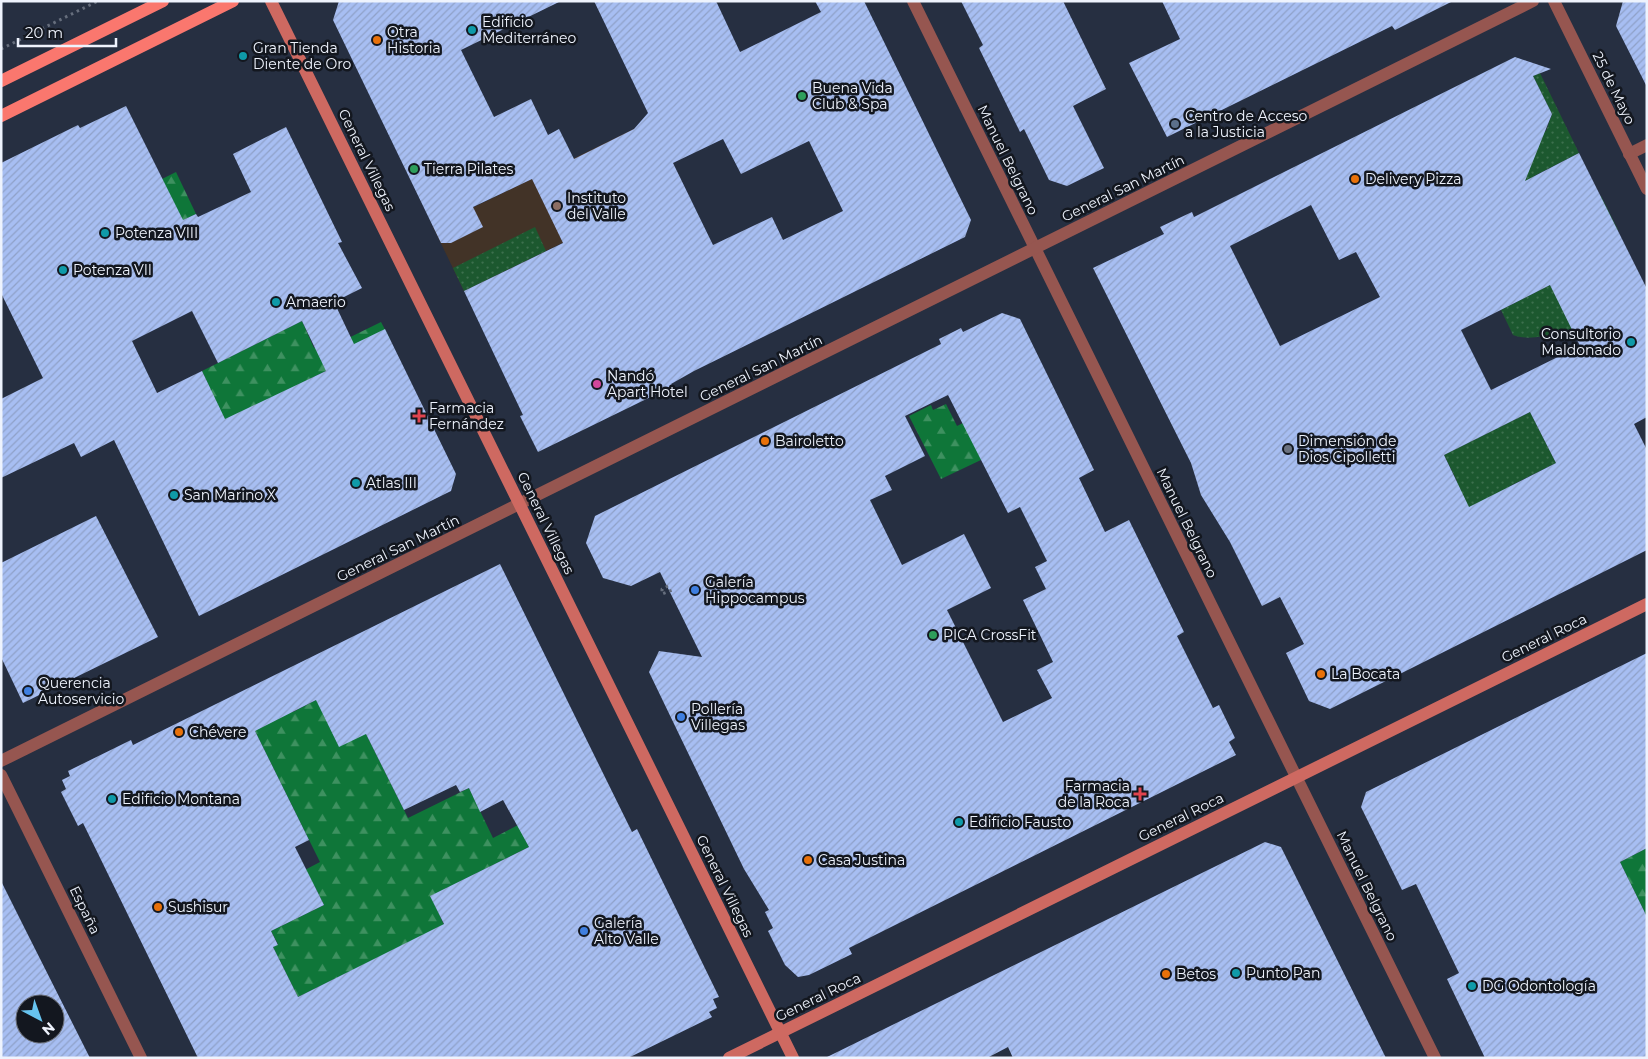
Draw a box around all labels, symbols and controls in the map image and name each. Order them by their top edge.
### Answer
place label: Edificio Mediterráneo [482,13,577,47]
scale bar [18,15,115,47]
text: 20 m [25,23,63,42]
place label: Otra Historia [387,23,441,57]
marker: Edificio Mediterráneo [466,24,478,36]
marker: Otra Historia [371,34,383,46]
place label: Gran Tienda Diente de Oro [253,39,352,73]
street label: 25 de Mayo [1589,49,1639,127]
marker: Gran Tienda Diente de Oro [237,50,249,62]
place label: Buena Vida Club & Spa [812,79,893,113]
marker: Buena Vida Club & Spa [796,90,808,102]
street label: Manuel Belgrano [974,102,1043,218]
street label: General Villegas [334,106,400,214]
place label: Centro de Acceso a la Justicia [1185,107,1307,141]
marker: Centro de Acceso a la Justicia [1169,118,1181,130]
street label: General San Martín [1059,150,1187,226]
place label: Tierra Pilates [424,160,513,178]
marker: Tierra Pilates [408,163,420,175]
place label: Delivery Pizza [1365,170,1462,188]
marker: Delivery Pizza [1349,173,1361,185]
place label: Instituto del Valle [567,189,626,223]
marker: Instituto del Valle [551,200,563,212]
place label: Potenza VIII [115,224,198,242]
marker: Potenza VIII [99,227,111,239]
place label: Potenza VII [73,261,152,279]
marker: Potenza VII [57,264,69,276]
place label: Amaerio [286,293,346,311]
marker: Amaerio [270,296,282,308]
place label: Consultorio Maldonado [1541,325,1621,359]
street label: General San Martín [697,330,825,406]
marker: Consultorio Maldonado [1625,336,1637,348]
place label: Nandó Apart Hotel [607,367,688,401]
marker: Nandó Apart Hotel [591,378,603,390]
place label: Farmacia Fernández [429,399,504,433]
marker: Farmacia Fernández [413,410,425,422]
place label: Bairoletto [775,432,844,450]
place label: Dimensión de Dios Cipolletti [1298,432,1397,466]
marker: Bairoletto [759,435,771,447]
marker: Dimensión de Dios Cipolletti [1282,443,1294,455]
street label: Manuel Belgrano [1153,465,1222,581]
street label: General Villegas [513,469,579,577]
place label: Atlas III [366,474,417,492]
marker: Atlas III [350,477,362,489]
place label: San Marino X [184,486,276,504]
marker: San Marino X [168,489,180,501]
street label: General San Martín [334,510,462,586]
place label: Galería Hippocampus [705,573,805,607]
marker: Galería Hippocampus [689,584,701,596]
street label: General Roca [1498,610,1590,666]
place label: PICA CrossFit [943,626,1037,644]
marker: PICA CrossFit [927,629,939,641]
place label: La Bocata [1331,665,1400,683]
marker: La Bocata [1315,668,1327,680]
place label: Querencia Autoservicio [38,674,125,708]
marker: Querencia Autoservicio [22,685,34,697]
place label: Pollería Villegas [691,700,745,734]
marker: Pollería Villegas [675,711,687,723]
place label: Chévere [189,723,246,741]
marker: Chévere [173,726,185,738]
place label: Farmacia de la Roca [1058,777,1130,811]
marker: Farmacia de la Roca [1134,788,1146,800]
street label: General Roca [1135,789,1227,845]
place label: Edificio Montana [122,790,240,808]
marker: Edificio Montana [106,793,118,805]
place label: Edificio Fausto [969,813,1071,831]
marker: Edificio Fausto [953,816,965,828]
street label: Manuel Belgrano [1333,828,1402,944]
street label: General Villegas [692,832,758,940]
place label: Casa Justina [818,851,905,869]
marker: Casa Justina [802,854,814,866]
street label: España [66,883,104,937]
place label: Sushisur [168,898,228,916]
marker: Sushisur [152,901,164,913]
place label: Galería Alto Valle [594,914,659,948]
marker: Galería Alto Valle [578,925,590,937]
place label: Punto Pan [1246,964,1320,982]
place label: Betos [1176,965,1216,983]
marker: Punto Pan [1230,967,1242,979]
marker: Betos [1160,968,1172,980]
street label: General Roca [772,969,864,1025]
place label: DG Odontología [1482,977,1596,995]
marker: DG Odontología [1466,980,1478,992]
north arrow [15,994,65,1044]
text: N [38,1018,59,1039]

